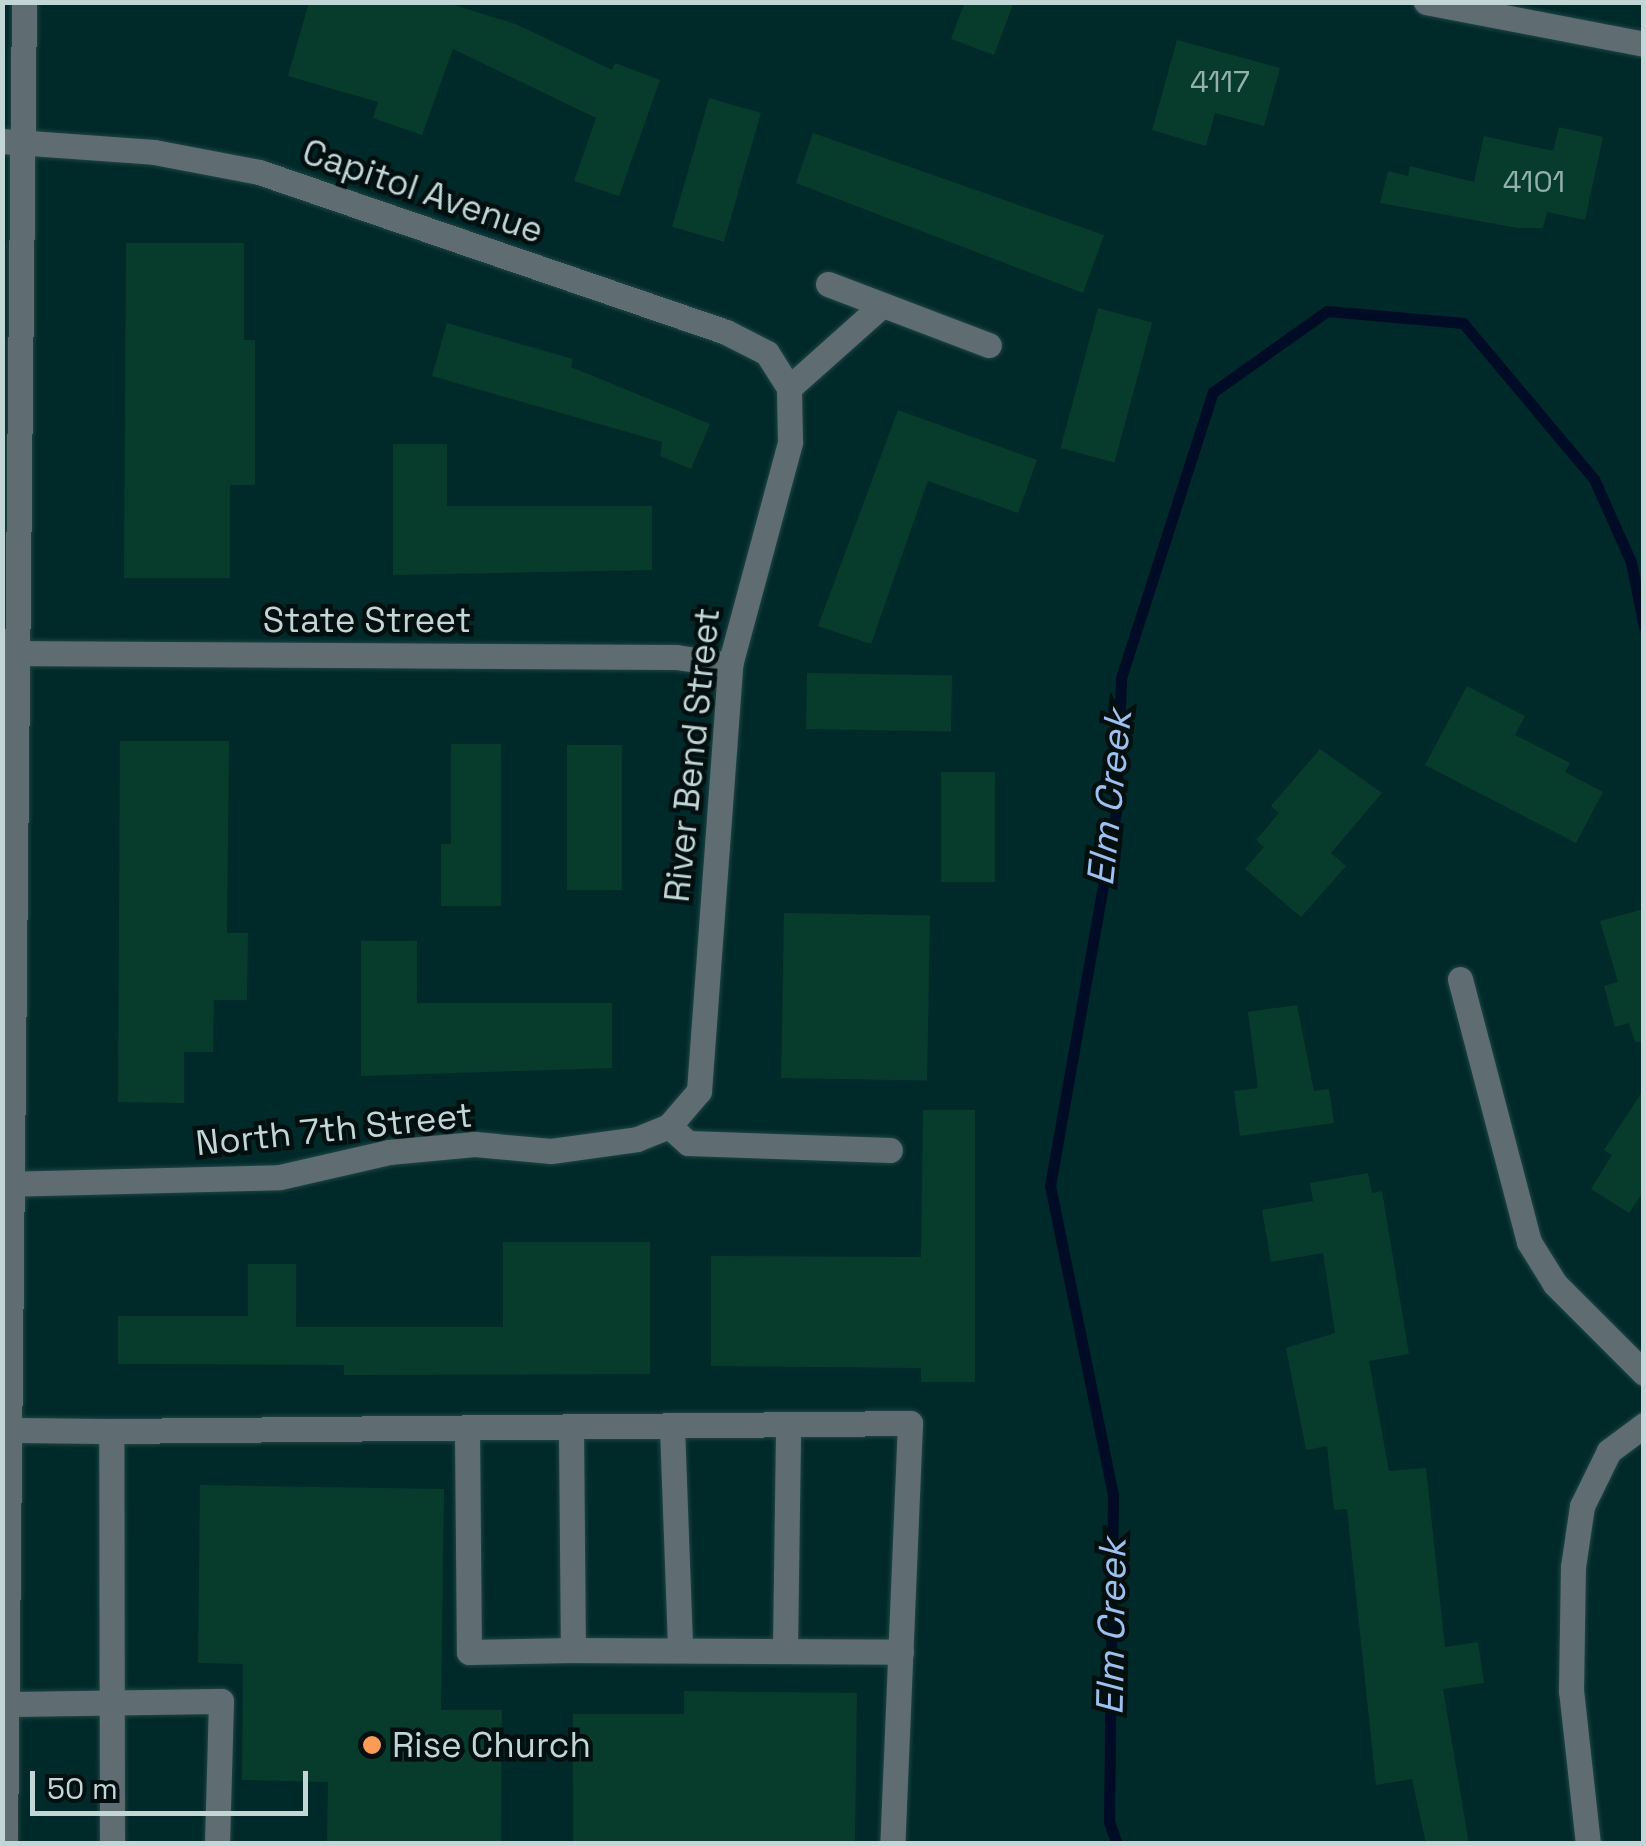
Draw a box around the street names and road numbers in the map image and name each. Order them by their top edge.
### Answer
street label: Capitol Avenue [297,130,549,252]
street label: State Street [263,599,471,641]
street label: River Bend Street [656,606,728,904]
street label: North 7th Street [194,1094,474,1164]

